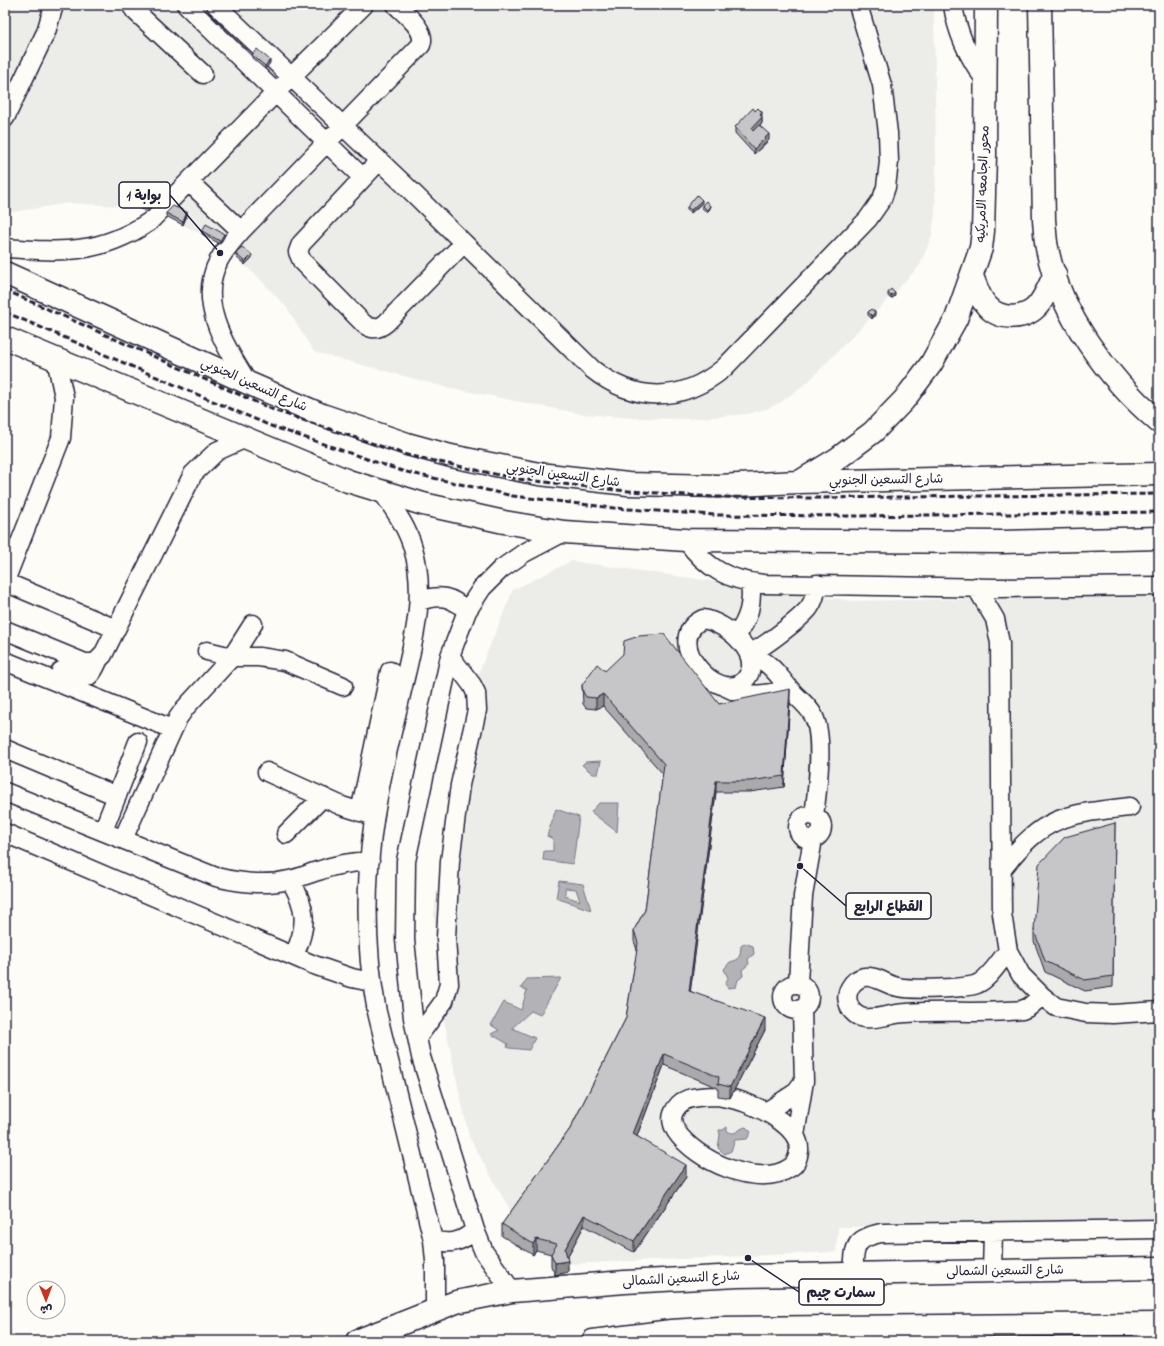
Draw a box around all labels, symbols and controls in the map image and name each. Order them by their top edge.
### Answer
street label: محور الجامعه الامريكيه [971,125,995,243]
callout: بوابة 1 [119,182,170,208]
text: بوابة 1 [127,186,161,207]
street label: شارع التسعين الجنوبي [197,353,310,418]
street label: شارع التسعين الجنوبي [505,458,621,493]
street label: شارع التسعين الجنوبي [829,470,943,491]
callout: القطاع الرابع [846,893,931,919]
text: القطاع الرابع [853,897,923,918]
street label: شارع التسعين الشمالى [946,1260,1064,1282]
street label: شارع التسعين الشمالى [622,1266,740,1292]
callout: سمارت چيم [799,1279,884,1305]
north arrow [26,1280,66,1320]
text: سمارت چيم [807,1283,876,1304]
text: ش [40,1301,52,1317]

